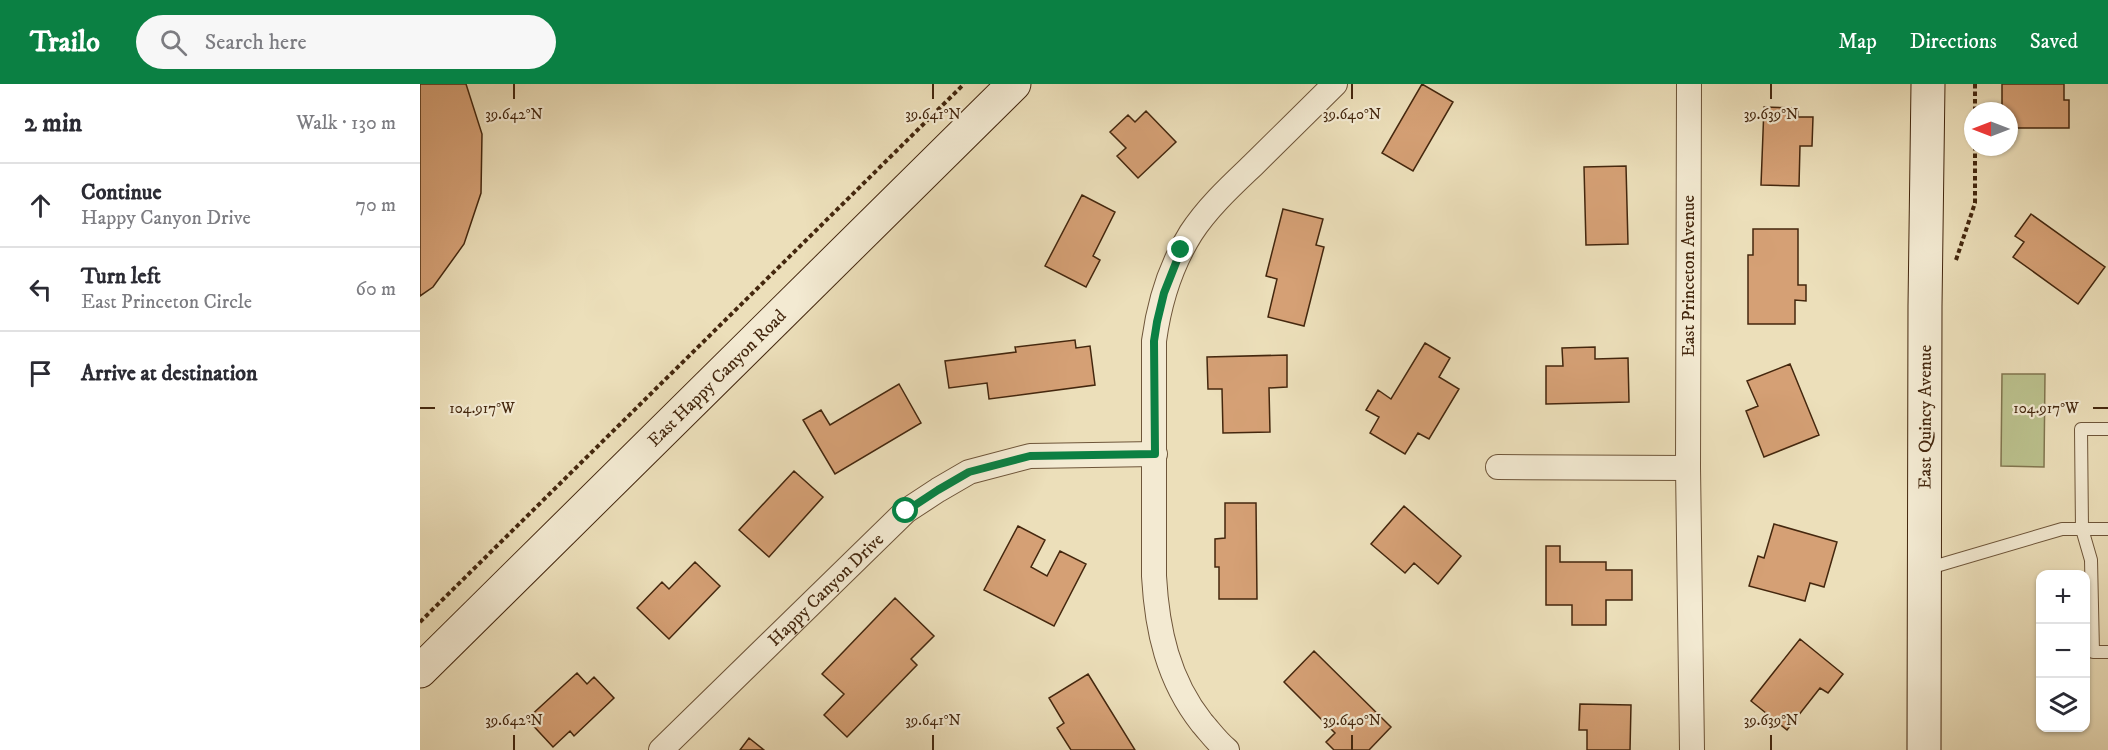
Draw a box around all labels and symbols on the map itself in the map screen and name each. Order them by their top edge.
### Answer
north arrow [1964,102,2018,156]
text: 39.642°N [485,105,543,124]
text: 39.641°N [905,105,961,124]
text: 39.640°N [1323,105,1381,124]
text: 39.639°N [1744,105,1798,124]
street label: East Princeton Avenue [1678,195,1700,357]
route end [1167,236,1193,262]
street label: East Happy Canyon Road [643,305,791,452]
street label: East Quincy Avenue [1915,345,1937,489]
text: 104.917°W [449,399,515,418]
text: 104.917°W [2013,399,2079,418]
route start [892,497,918,523]
street label: Happy Canyon Drive [764,529,889,651]
text: 39.642°N [485,711,543,730]
text: 39.641°N [905,711,961,730]
text: 39.640°N [1323,711,1381,730]
text: 39.639°N [1744,711,1798,730]

